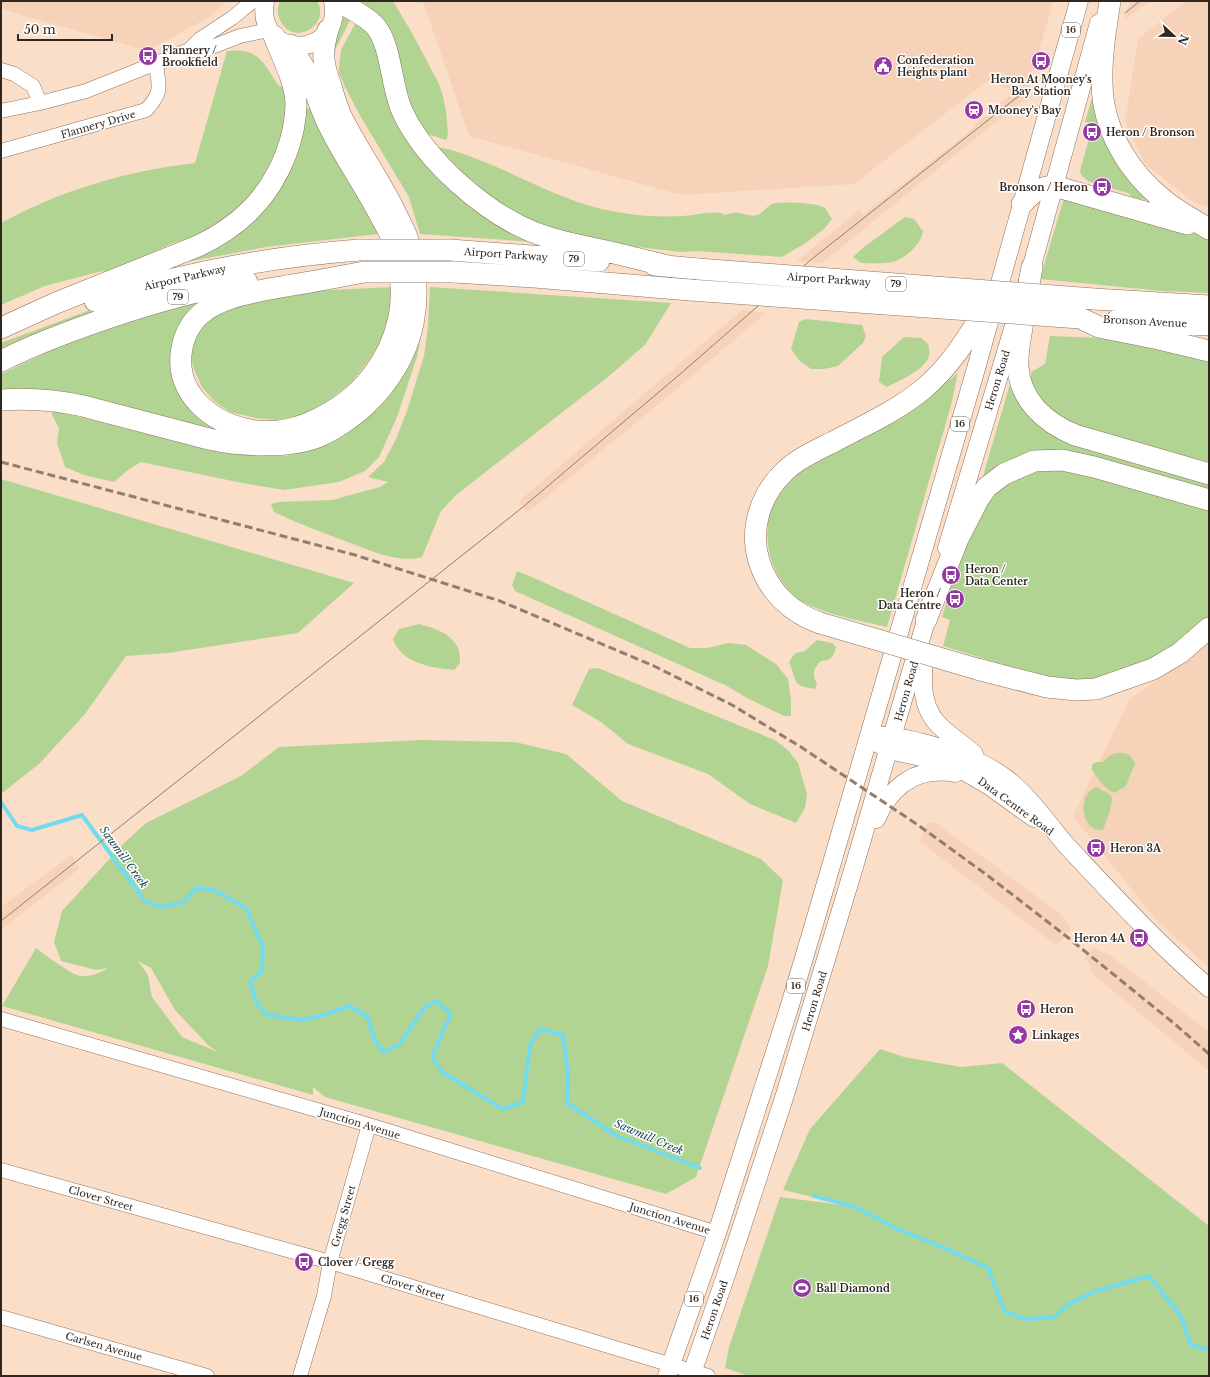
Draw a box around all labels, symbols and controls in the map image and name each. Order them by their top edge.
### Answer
scale bar [18,16,112,42]
north arrow [1154,16,1194,56]
text: 50 m [24,22,56,37]
road number: 16 [1062,23,1080,37]
text: N [1175,32,1192,48]
place label: Flannery / Brookfield [162,44,218,69]
bus stop icon: Flannery / Brookfield [137,45,159,67]
bus stop icon: Heron At Mooney's Bay Station [1030,50,1052,72]
place label: Confederation Heights plant [897,54,975,79]
public building icon: Confederation Heights plant [872,55,894,77]
place label: Heron At Mooney's Bay Station [990,73,1092,98]
station icon: Mooney's Bay [963,99,985,121]
place label: Mooney's Bay [988,104,1062,117]
street label: Flannery Drive [59,108,137,141]
bus stop icon: Heron / Bronson [1081,121,1103,143]
place label: Heron / Bronson [1106,126,1196,139]
bus stop icon: Bronson / Heron [1091,176,1113,198]
place label: Bronson / Heron [999,181,1089,194]
street label: Airport Parkway [463,245,549,264]
road number: 79 [564,252,584,266]
street label: Airport Parkway [142,262,228,293]
street label: Airport Parkway [786,270,872,289]
road number: 79 [886,277,906,291]
road number: 79 [168,290,188,304]
street label: Bronson Avenue [1103,313,1188,330]
street label: Heron Road [982,348,1013,412]
road number: 16 [951,417,969,431]
place label: Heron / Data Center [965,563,1028,588]
bus stop icon: Heron / Data Center [940,564,962,586]
place label: Heron / Data Centre [878,587,941,612]
bus stop icon: Heron / Data Centre [944,588,966,610]
street label: Heron Road [892,659,921,723]
street label: Data Centre Road [975,774,1056,838]
water label: Sawmill Creek [97,823,151,891]
bus stop icon: Heron 3A [1085,837,1107,859]
place label: Heron 3A [1110,842,1162,855]
bus stop icon: Heron 4A [1128,927,1150,949]
place label: Heron 4A [1074,932,1126,945]
street label: Heron Road [799,969,830,1033]
road number: 16 [787,979,805,993]
bus stop icon: Heron [1015,998,1037,1020]
place label: Heron [1040,1003,1075,1016]
place icon: Linkages [1007,1024,1029,1046]
place label: Linkages [1032,1029,1080,1042]
street label: Junction Avenue [316,1104,402,1142]
water label: Sawmill Creek [612,1116,686,1158]
street label: Clover Street [67,1183,135,1214]
street label: Gregg Street [328,1183,359,1249]
street label: Junction Avenue [626,1199,712,1237]
bus stop icon: Clover / Gregg [293,1251,315,1273]
place label: Clover / Gregg [318,1256,395,1269]
street label: Clover Street [379,1272,447,1304]
sports icon: Ball Diamond [791,1277,813,1299]
street label: Heron Road [698,1278,731,1342]
place label: Ball Diamond [816,1282,890,1295]
road number: 16 [685,1292,703,1306]
street label: Carlsen Avenue [64,1329,144,1364]

